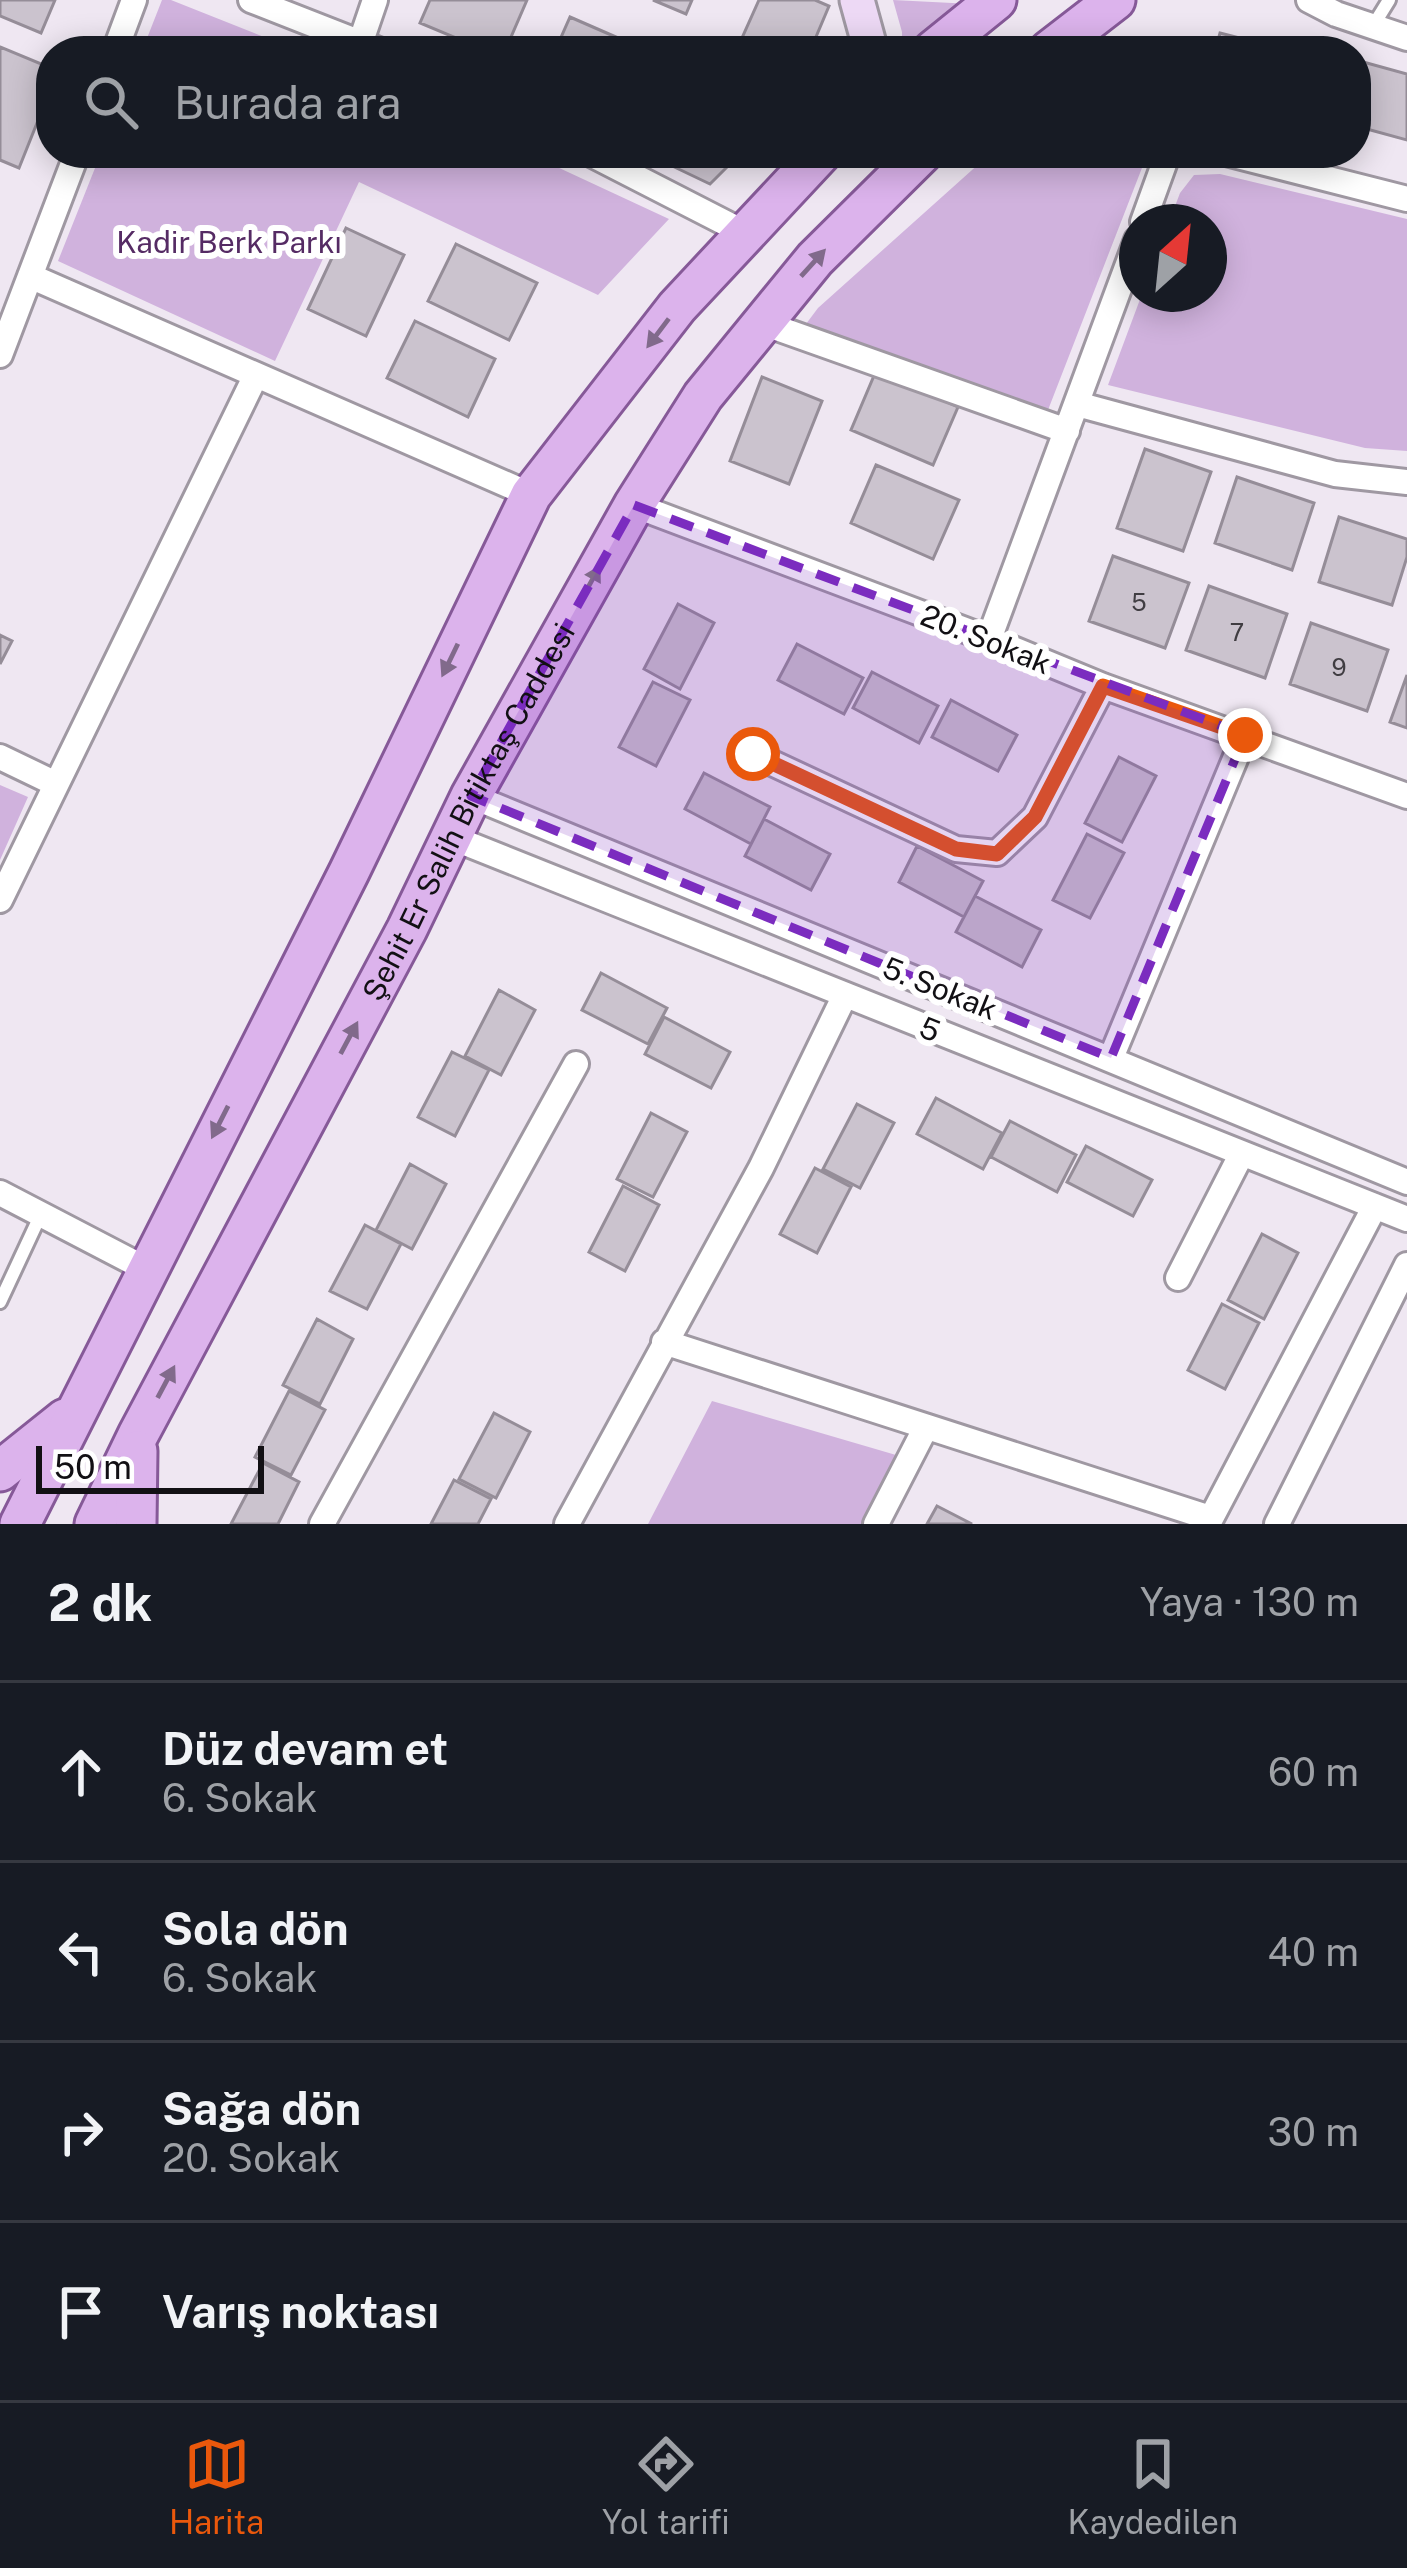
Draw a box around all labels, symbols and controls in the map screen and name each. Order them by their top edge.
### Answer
search box [36,36,1371,168]
icon: search [78,69,144,135]
text: Burada ara [174,76,401,129]
north arrow [1119,204,1227,312]
park label: Kadir Berk Parkı [116,224,342,260]
one-way arrow [799,248,826,278]
one-way arrow [646,317,670,348]
one-way arrow [580,565,601,599]
house number: 5 [1131,588,1147,616]
street label: 20. Sokak [916,597,1056,681]
street label: Şehit Er Salih Bitiktaş Caddesi [354,617,582,1007]
house number: 7 [1230,618,1244,646]
one-way arrow [441,643,461,678]
house number: 9 [1332,653,1347,681]
route end [1218,708,1272,762]
route start [726,727,780,781]
street label: 5. Sokak [878,949,1002,1027]
street label: 5 [914,1009,946,1049]
one-way arrow [338,1020,359,1055]
one-way arrow [211,1105,231,1140]
one-way arrow [155,1365,176,1399]
scale bar [36,1440,264,1493]
text: 50 m [54,1448,132,1486]
text: 2 dk [48,1573,152,1632]
text: Yaya · 130 m [1140,1579,1359,1625]
text: Düz devam et [162,1722,448,1775]
icon: ahead [48,1739,114,1805]
text: 60 m [1268,1749,1359,1795]
text: 6. Sokak [162,1775,317,1821]
text: Sola dön [162,1902,349,1955]
icon: left [48,1919,114,1985]
text: 40 m [1267,1929,1359,1975]
text: 6. Sokak [162,1955,317,2001]
text: Sağa dön [162,2082,361,2135]
icon: right [48,2099,114,2165]
text: 30 m [1268,2109,1359,2155]
text: 20. Sokak [162,2135,340,2181]
icon: arrive [48,2279,114,2345]
text: Varış noktası [162,2285,439,2338]
tab: Harita [169,2431,264,2541]
tab: Yol tarifi [602,2431,730,2541]
tab: Kaydedilen [1067,2431,1238,2541]

